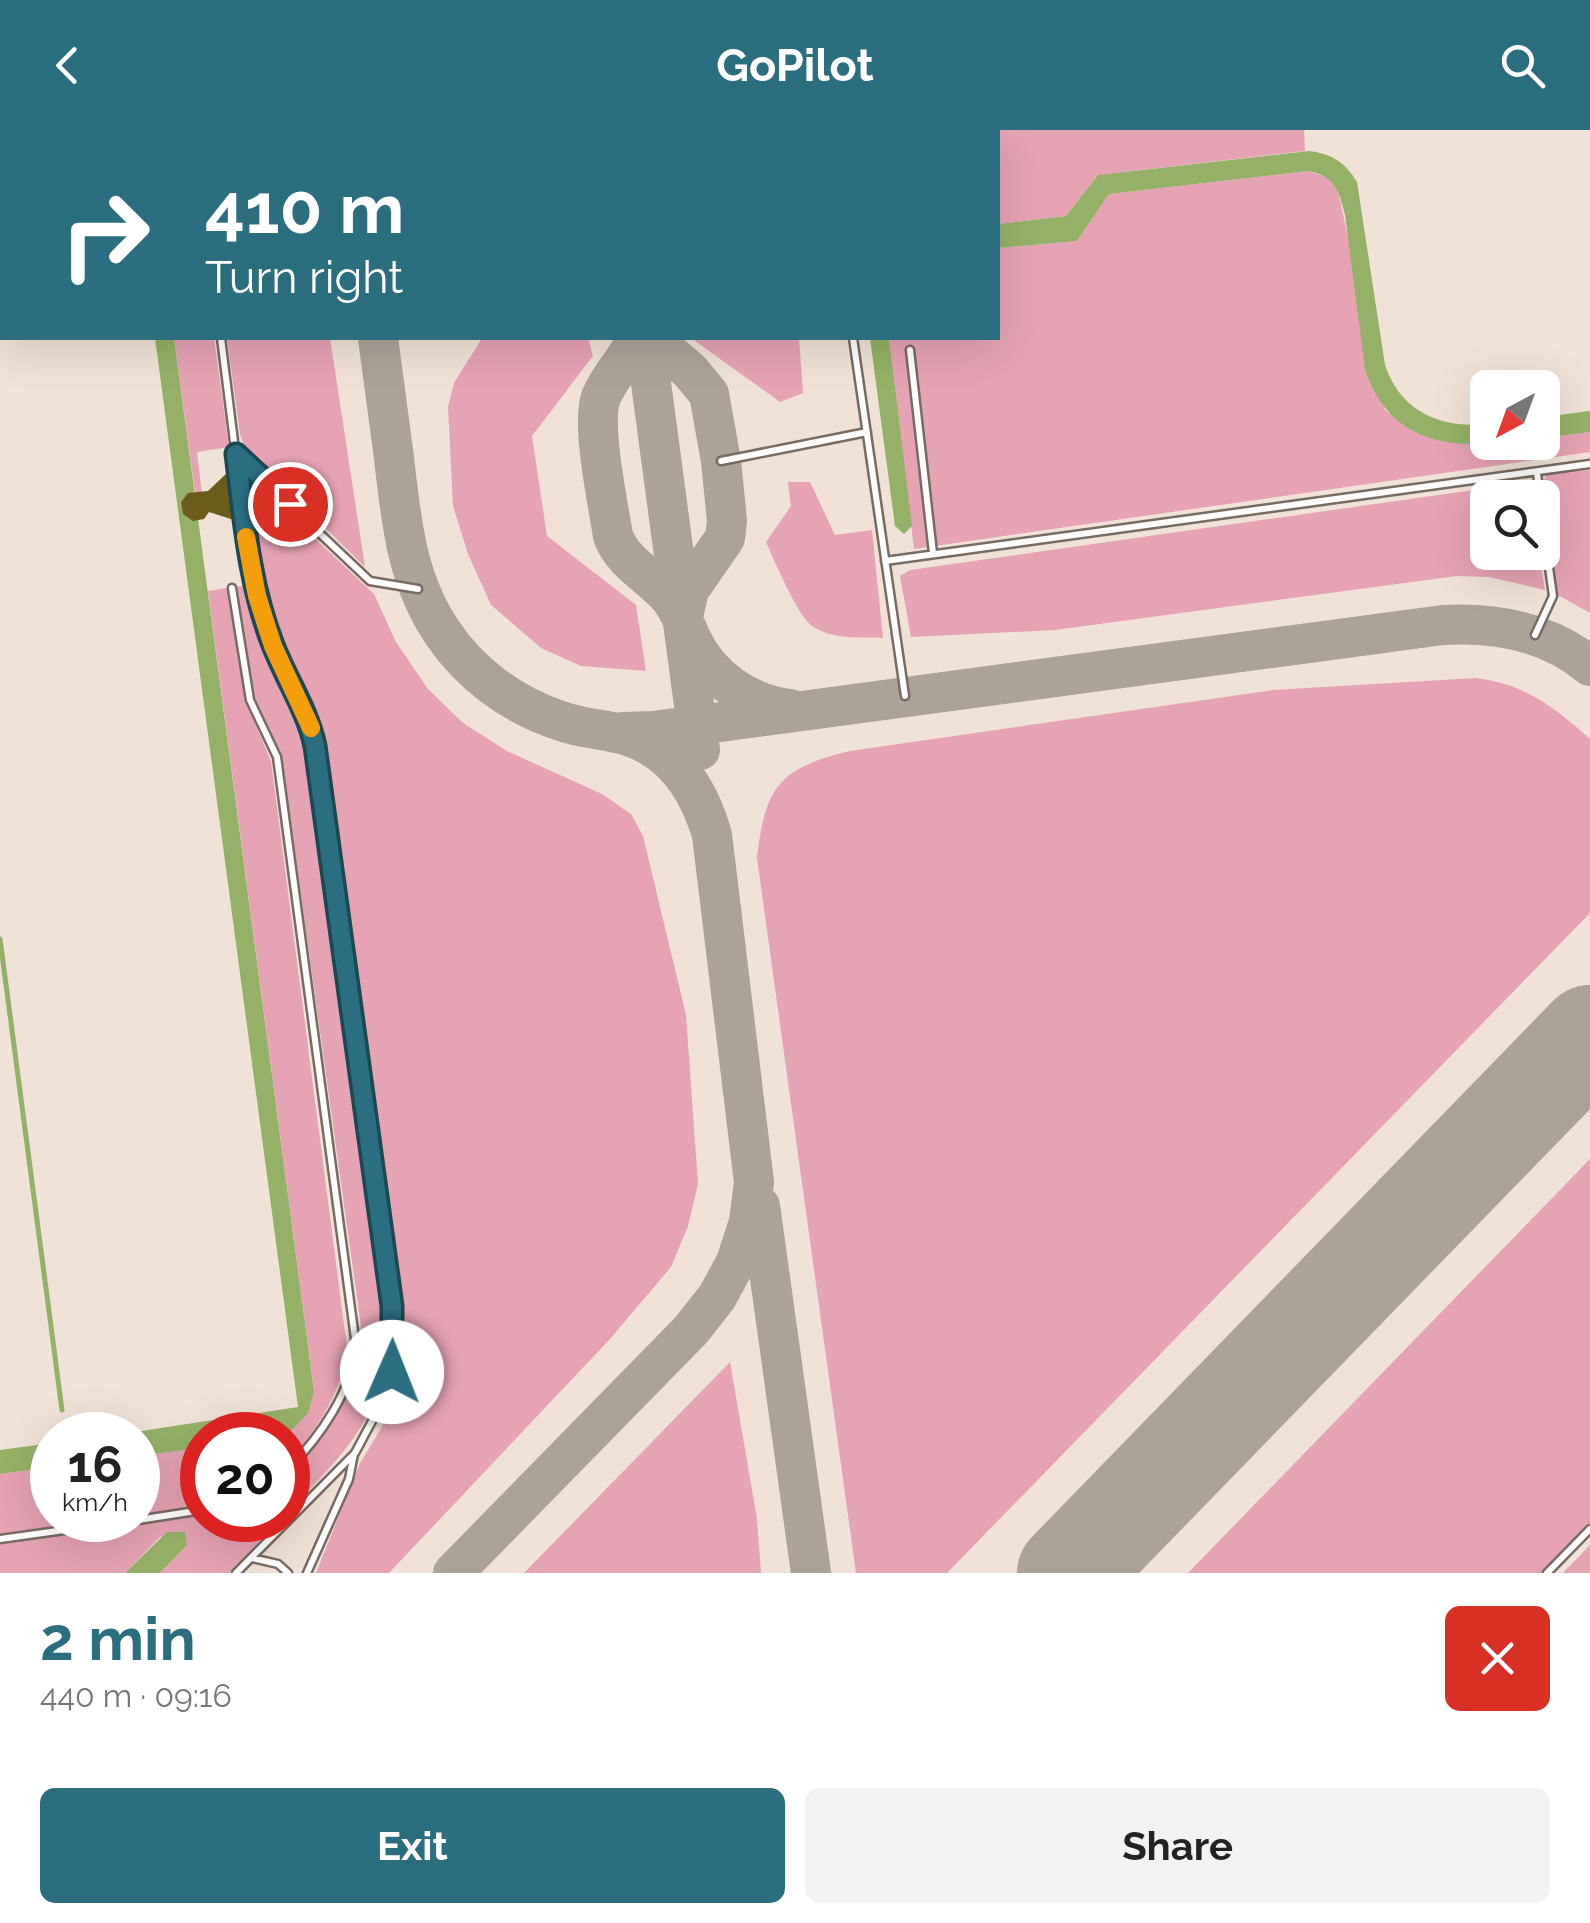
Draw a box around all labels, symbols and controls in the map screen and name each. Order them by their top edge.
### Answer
icon: back [40,38,95,93]
icon: search [1495,38,1550,93]
text: GoPilot [716,39,874,92]
text: 410 m [205,167,405,249]
icon: right [40,170,170,300]
text: Turn right [205,251,403,304]
north arrow [1470,370,1560,460]
map controls [1470,370,1560,570]
pin [248,462,333,547]
icon: arrive [263,477,318,532]
button: search [1470,480,1560,570]
position arrow [340,1320,444,1424]
speed limit sign: 20 [180,1412,310,1542]
text: 16 [67,1435,123,1494]
text: km/h [62,1487,128,1517]
text: 2 min [40,1604,196,1674]
button: close [1445,1606,1550,1711]
text: 440 m · 09:16 [40,1677,232,1714]
button: Exit [40,1788,785,1903]
button: Share [805,1788,1550,1903]

